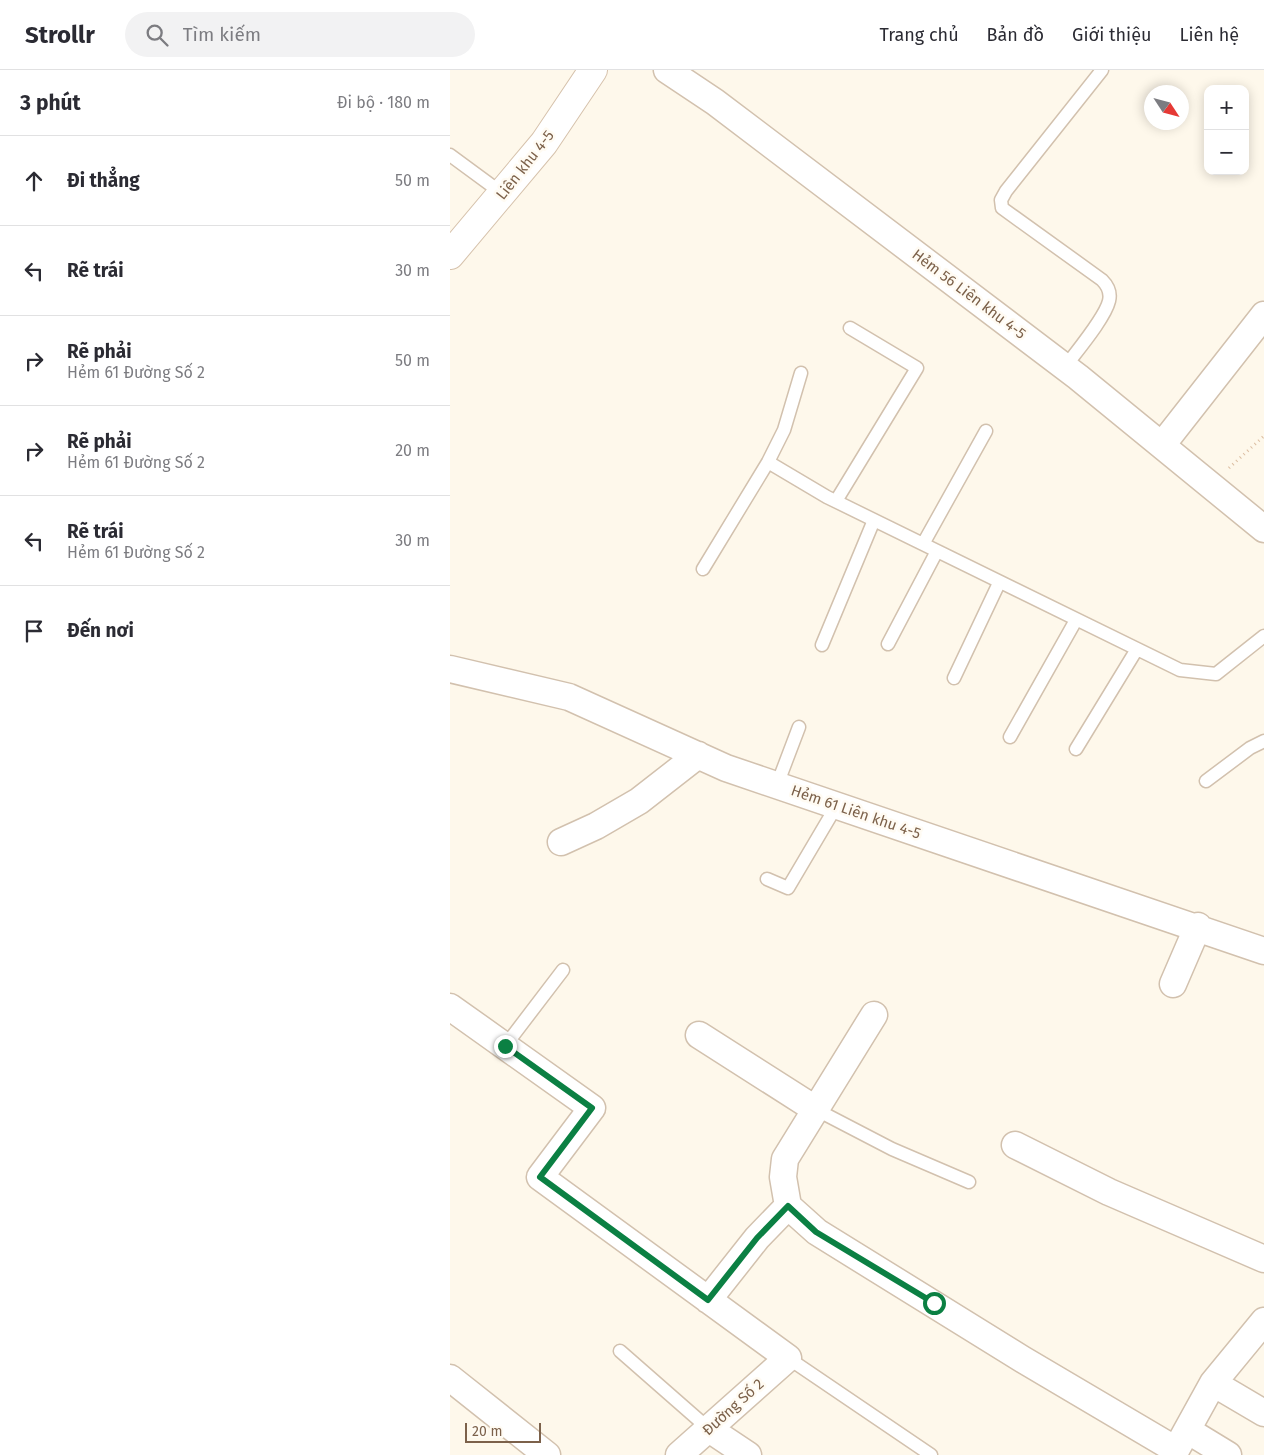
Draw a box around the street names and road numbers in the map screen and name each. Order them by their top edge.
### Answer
street label: Liên khu 4-5 [492,127,558,203]
street label: Hẻm 56 Liên khu 4-5 [909,245,1029,343]
street label: Hẻm 61 Liên khu 4-5 [789,781,923,843]
street label: Đường Số 2 [699,1375,767,1439]

